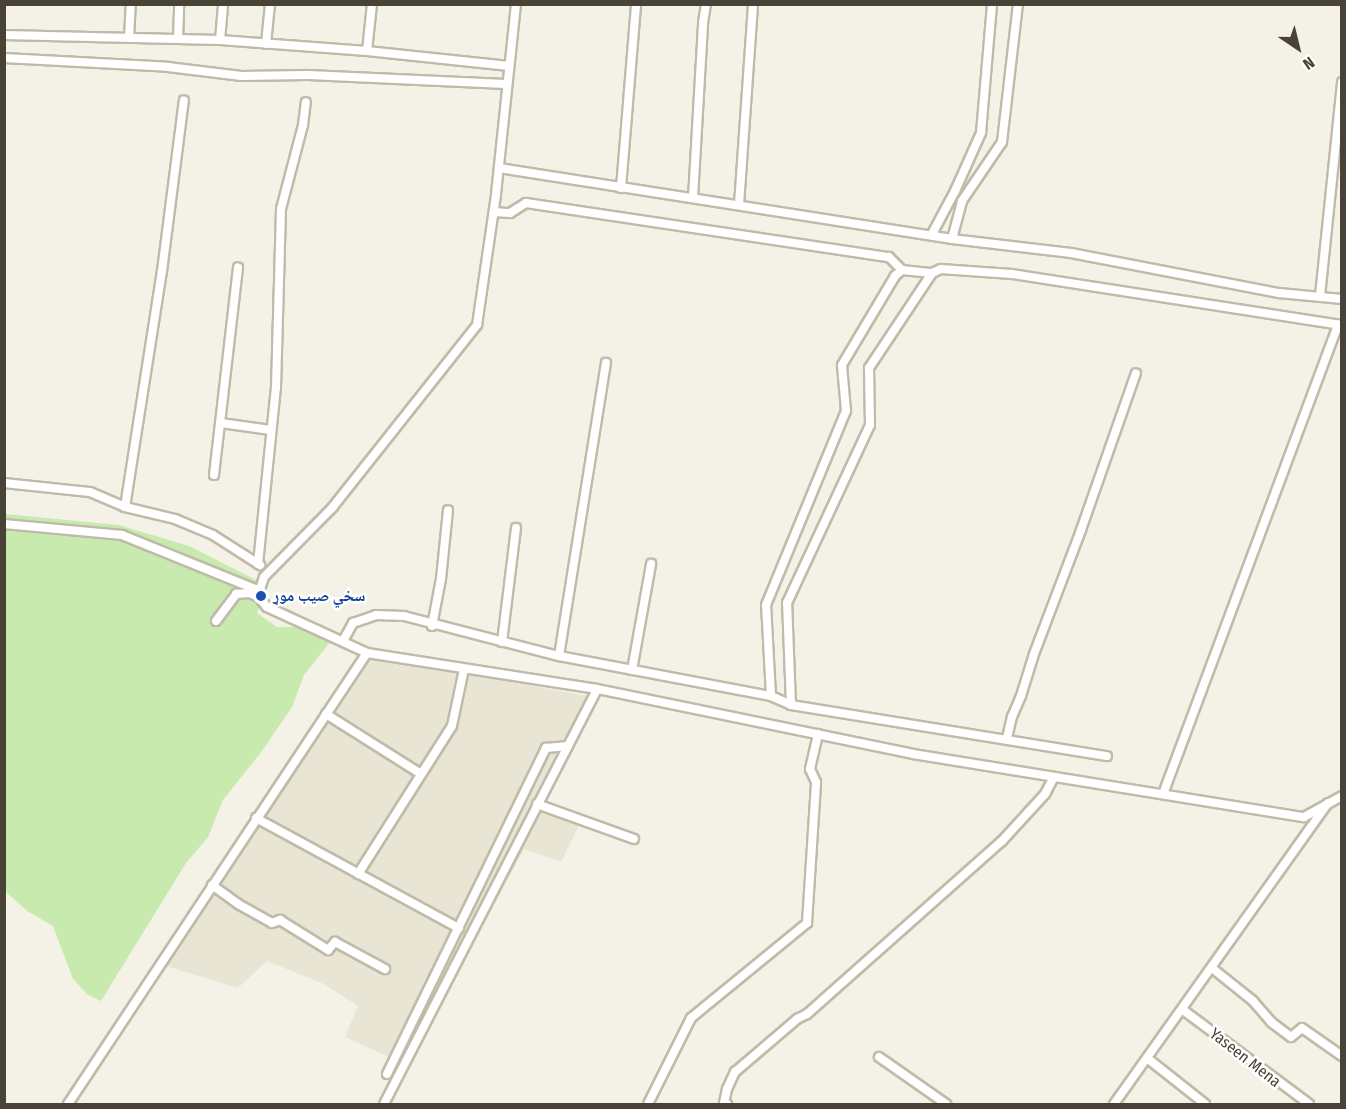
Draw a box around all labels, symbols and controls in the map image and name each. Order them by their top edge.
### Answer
north arrow [1268,18,1328,78]
text: N [1299,53,1318,74]
place label: سخي صیب موړ [273,586,365,606]
marker: سخي صیب موړ [254,589,268,603]
street label: Yaseen Mena [1206,1024,1284,1092]

